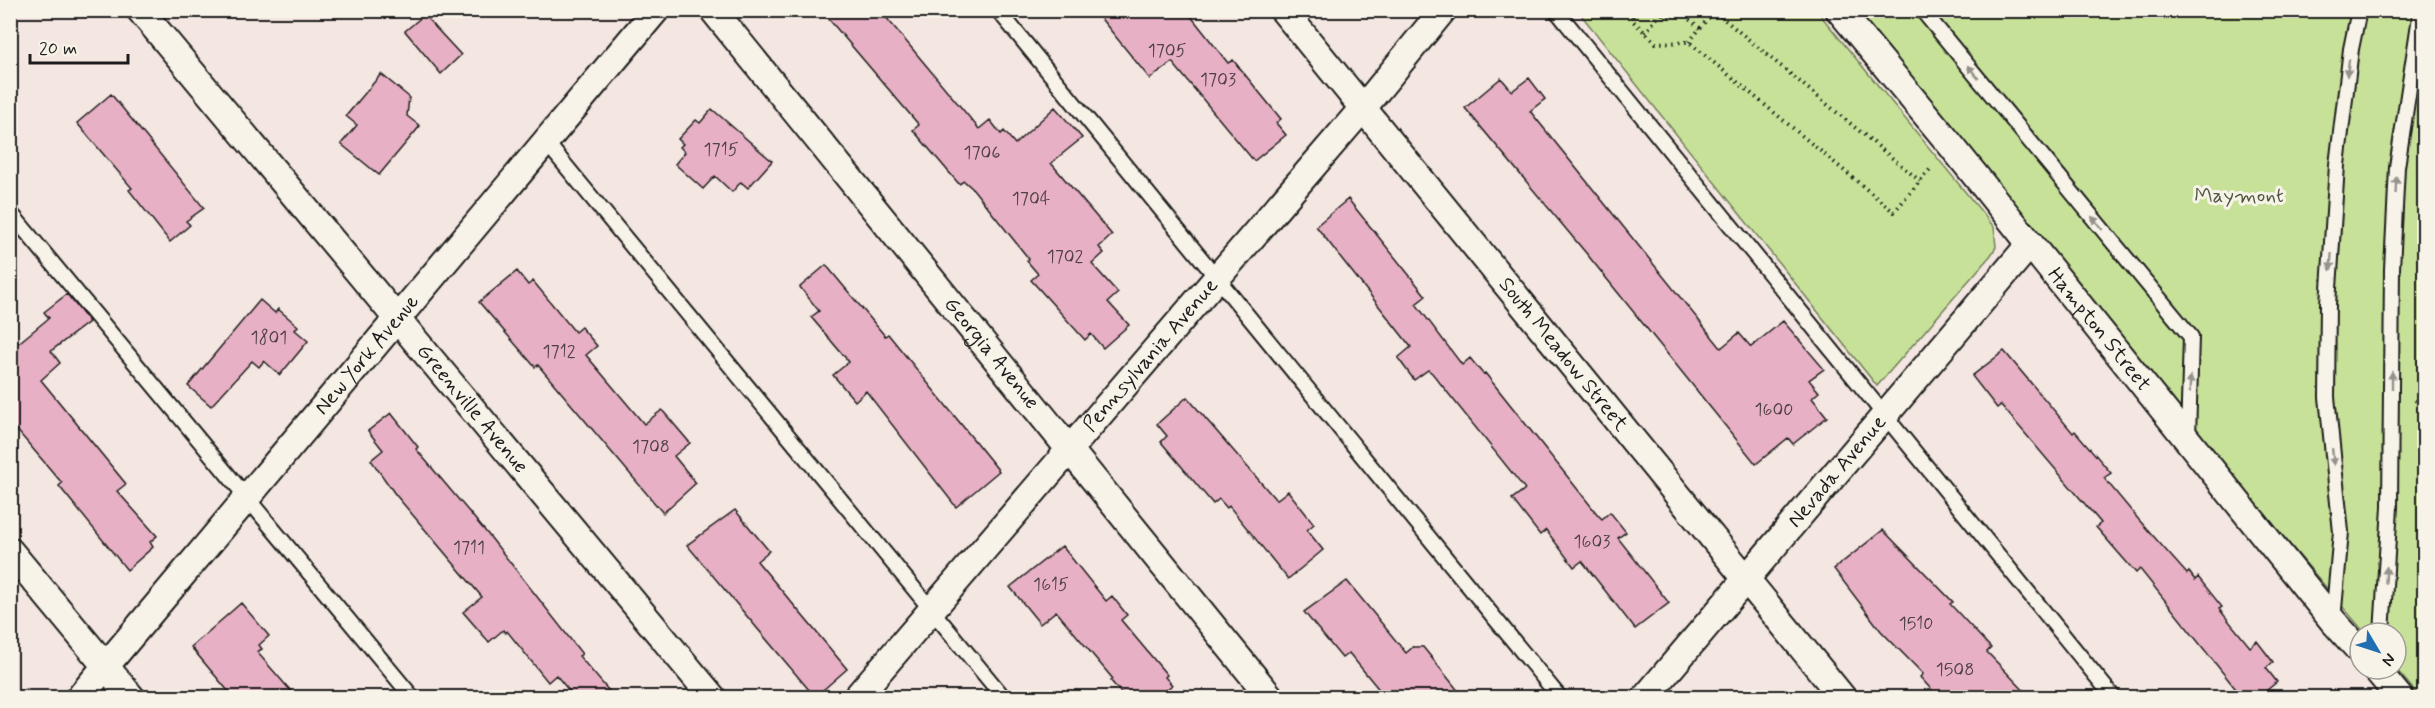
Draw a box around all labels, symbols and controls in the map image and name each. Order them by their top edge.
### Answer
scale bar [30,27,128,65]
text: 20 m [39,37,77,61]
house number: 1705 [1148,39,1187,63]
one-way arrow [2344,59,2353,78]
one-way arrow [1966,64,1979,80]
house number: 1703 [1200,68,1236,92]
house number: 1715 [704,138,739,162]
house number: 1706 [963,141,1001,165]
one-way arrow [2392,175,2401,194]
park label: Maymont [2194,182,2284,210]
house number: 1704 [1012,187,1050,211]
one-way arrow [2090,215,2103,231]
house number: 1702 [1047,245,1084,269]
one-way arrow [2326,253,2336,272]
street label: Hampton Street [2041,262,2157,397]
street label: South Meadow Street [1492,271,1635,438]
street label: Pennsylvania Avenue [1077,272,1225,438]
street label: New York Avenue [308,289,426,421]
street label: Georgia Avenue [937,291,1046,415]
house number: 1801 [251,326,287,350]
street label: Greenville Avenue [410,338,534,480]
house number: 1712 [543,340,576,364]
one-way arrow [2387,370,2397,389]
one-way arrow [2185,374,2194,393]
house number: 1600 [1755,398,1793,422]
street label: Nevada Avenue [1781,409,1893,534]
house number: 1708 [632,435,670,459]
one-way arrow [2328,447,2338,466]
house number: 1603 [1574,530,1610,554]
house number: 1711 [453,536,485,560]
one-way arrow [2381,565,2391,584]
house number: 1615 [1033,573,1069,597]
house number: 1510 [1899,612,1933,636]
north arrow [2348,621,2408,681]
text: N [2377,649,2400,670]
house number: 1508 [1936,658,1974,682]

